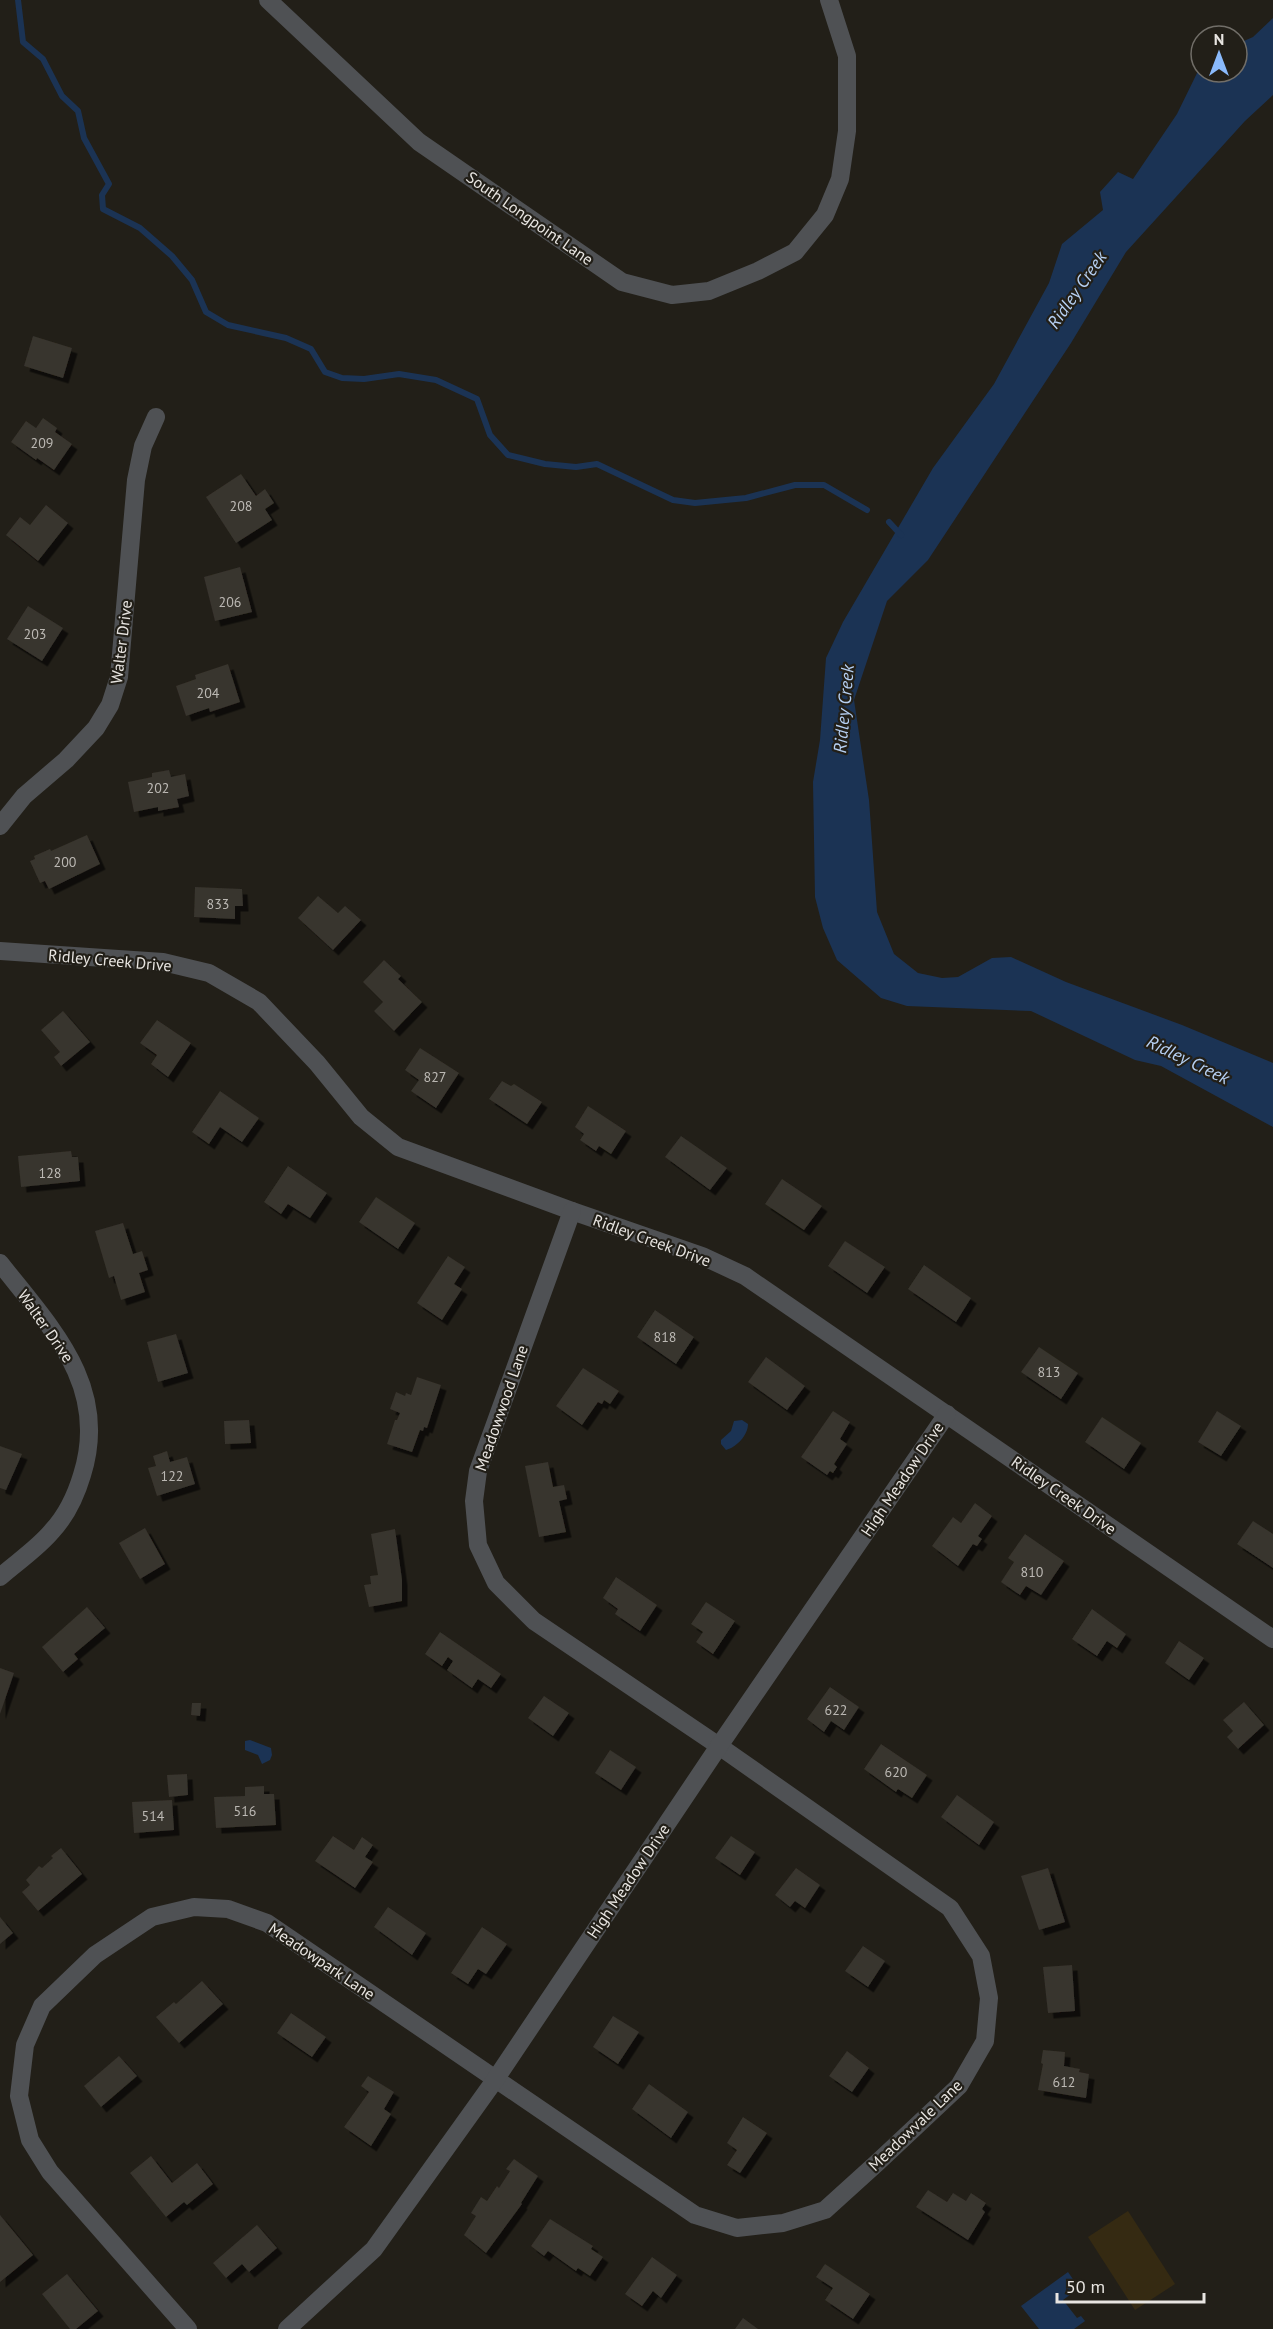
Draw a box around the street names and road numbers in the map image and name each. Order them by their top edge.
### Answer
street label: South Longpoint Lane [463,167,597,269]
street label: Walter Drive [106,599,136,685]
street label: Ridley Creek Drive [48,945,172,975]
street label: Ridley Creek Drive [590,1209,714,1271]
street label: Walter Drive [14,1286,78,1366]
street label: Meadowwood Lane [470,1342,532,1474]
street label: High Meadow Drive [856,1418,948,1540]
street label: Ridley Creek Drive [1008,1451,1120,1539]
street label: High Meadow Drive [582,1820,674,1942]
street label: Meadowpark Lane [265,1918,379,2004]
street label: Meadowvale Lane [864,2075,966,2175]

